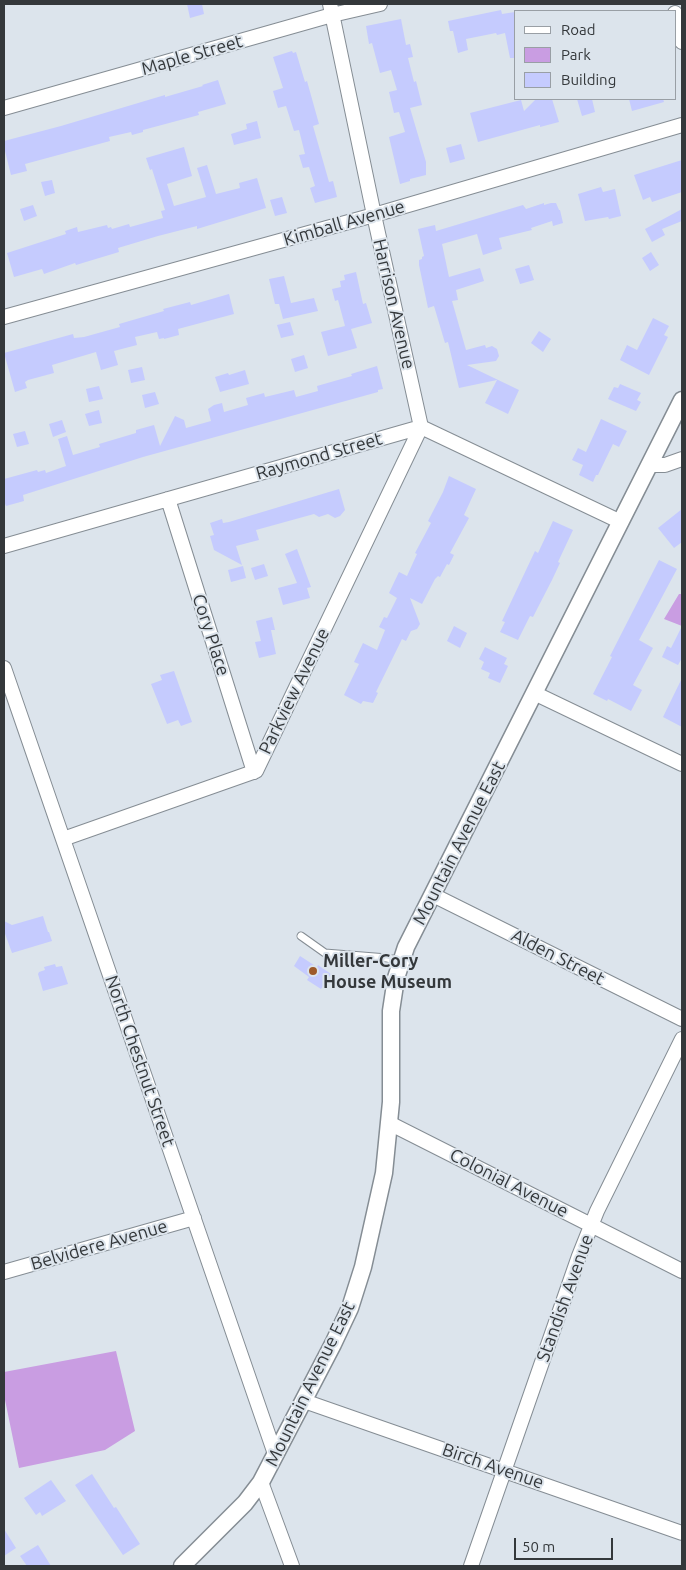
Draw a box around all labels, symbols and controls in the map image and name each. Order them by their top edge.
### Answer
legend [514,10,676,100]
text: Road [561,21,596,38]
street label: Maple Street [139,30,245,80]
text: Park [561,46,591,63]
text: Building [561,71,616,88]
street label: Kimball Avenue [281,195,407,251]
street label: Harrison Avenue [368,237,420,371]
street label: Raymond Street [253,428,385,484]
street label: Cory Place [188,591,234,679]
street label: Parkview Avenue [254,624,334,758]
street label: Mountain Avenue East [408,758,510,928]
street label: Alden Street [508,924,608,990]
place label: Miller-Cory House Museum [323,950,452,992]
marker: Miller-Cory House Museum [307,965,319,977]
street label: North Chestnut Street [101,972,179,1150]
street label: Colonial Avenue [446,1144,572,1222]
street label: Belvidere Avenue [28,1215,170,1275]
street label: Standish Avenue [532,1231,598,1365]
street label: Mountain Avenue East [261,1298,359,1470]
street label: Birch Avenue [439,1439,547,1493]
scale bar [516,1528,615,1560]
text: 50 m [522,1538,555,1555]

